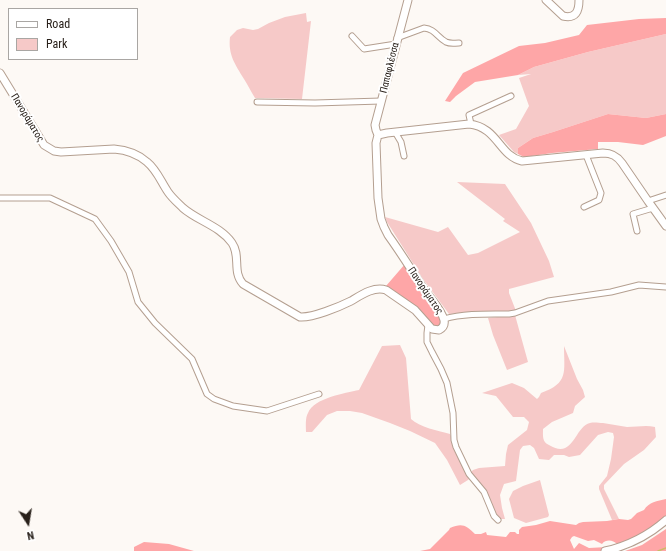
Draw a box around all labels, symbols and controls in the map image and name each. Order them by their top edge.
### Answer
legend [8,8,138,60]
text: Road [46,17,70,31]
text: Park [46,37,67,51]
street label: Παπαφλέσσα [378,41,402,95]
street label: Πανοράματος [8,92,46,144]
street label: Πανοράματος [405,265,445,317]
north arrow [8,503,48,543]
text: N [26,528,35,542]

